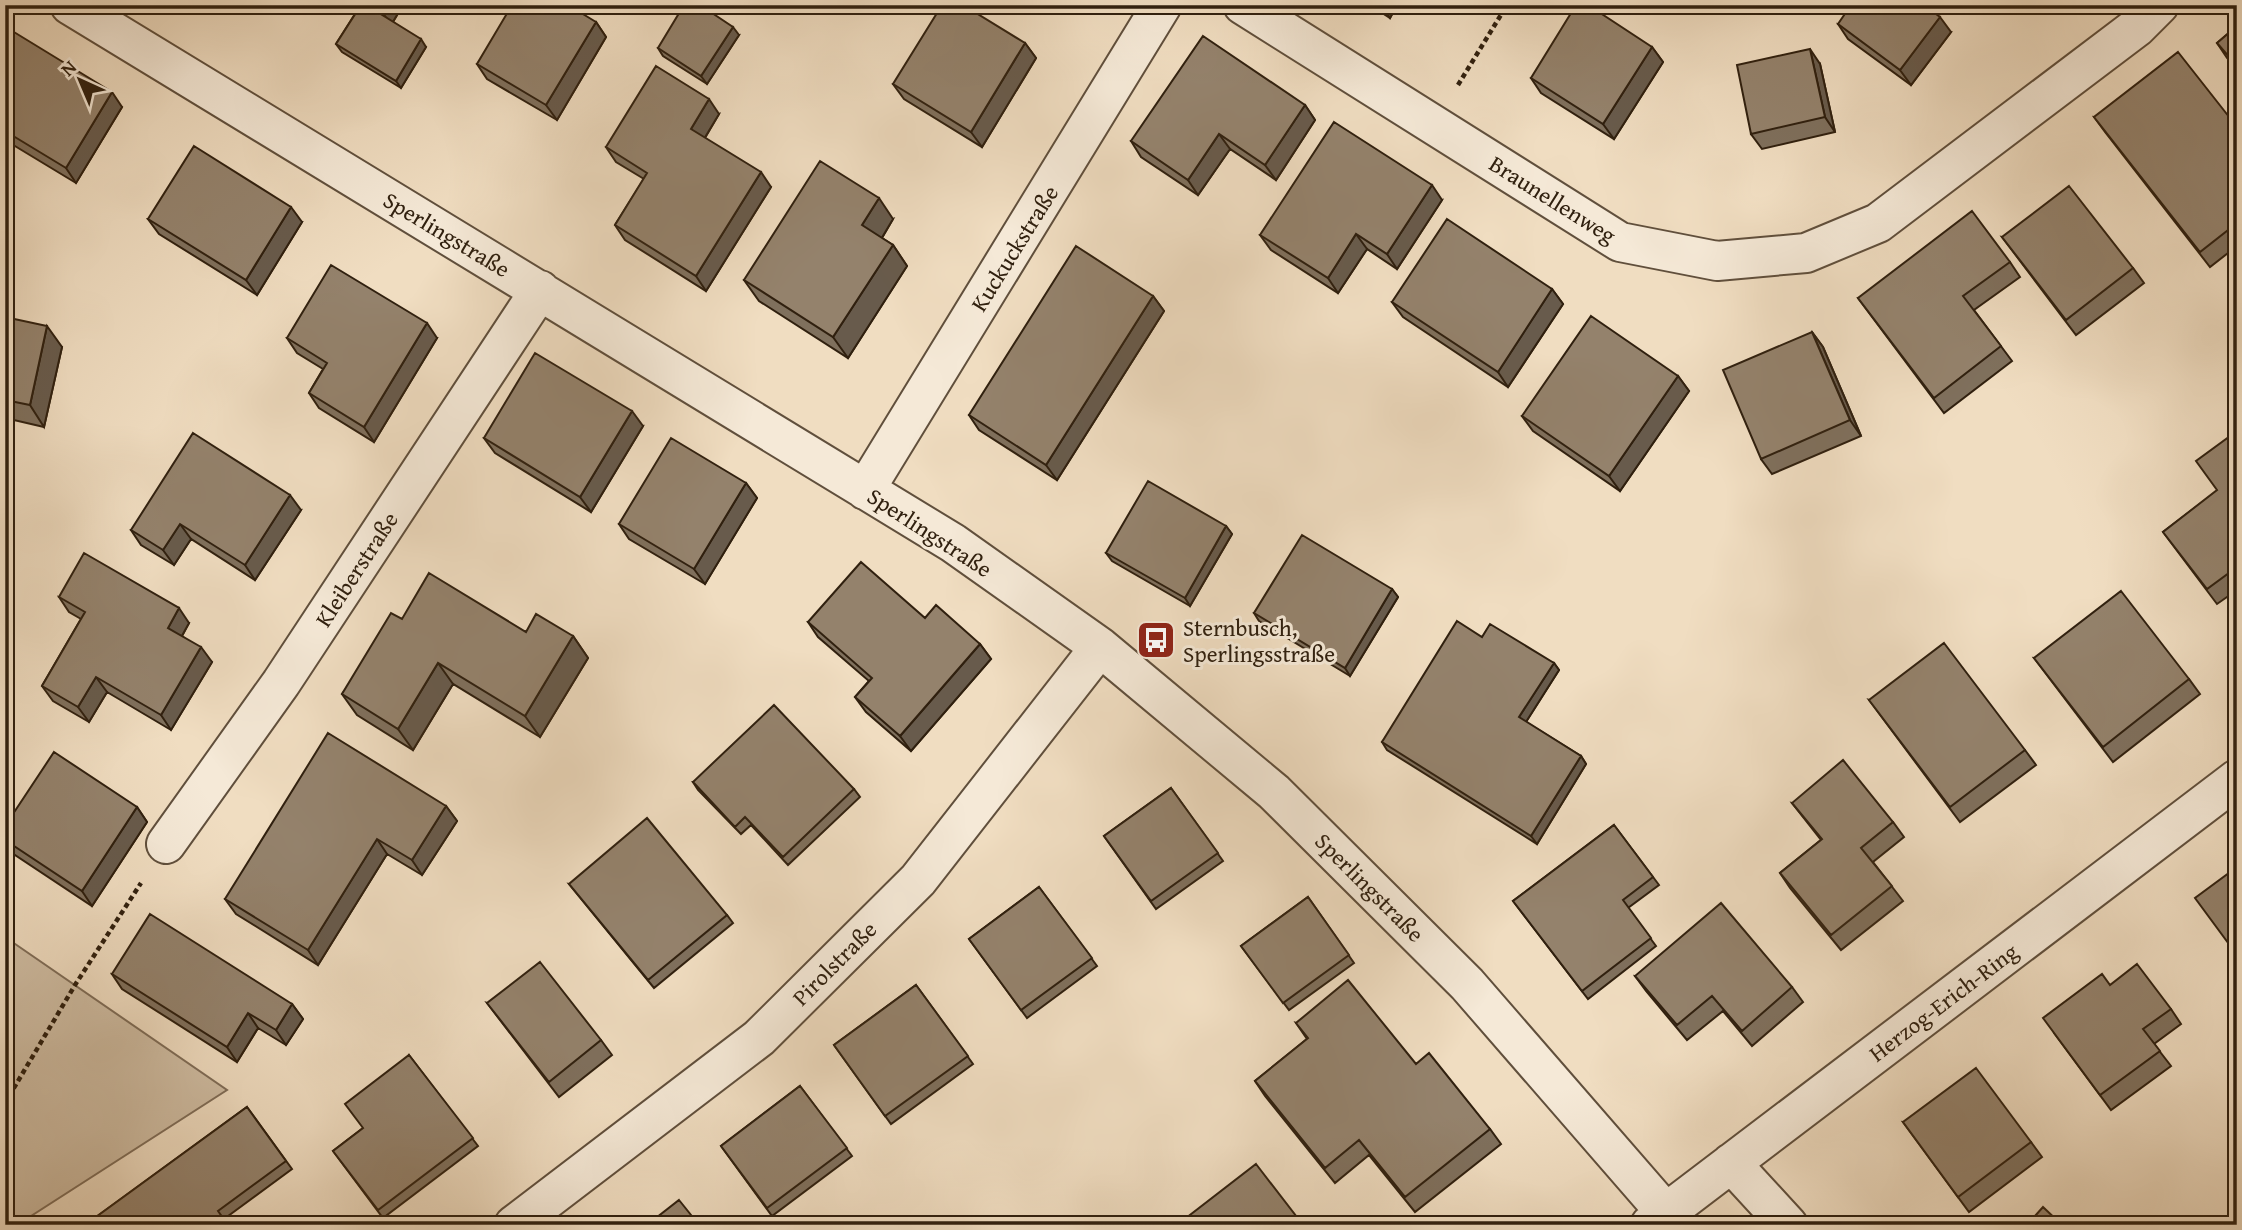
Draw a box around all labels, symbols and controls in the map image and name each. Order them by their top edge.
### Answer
north arrow [46,46,116,116]
text: N [54,53,83,82]
street label: Braunellenweg [1483,147,1623,251]
street label: Kuckuckstraße [962,179,1066,317]
street label: Sperlingstraße [377,183,517,285]
street label: Sperlingstraße [861,479,999,585]
street label: Kleiberstraße [306,505,406,633]
place label: Sternbusch, Sperlingsstraße [1183,611,1335,670]
bus stop icon: Sternbusch, Sperlingsstraße [1135,619,1177,661]
street label: Sperlingstraße [1308,825,1432,949]
street label: Pirolstraße [784,913,884,1013]
street label: Herzog-Erich-Ring [1862,935,2025,1069]

